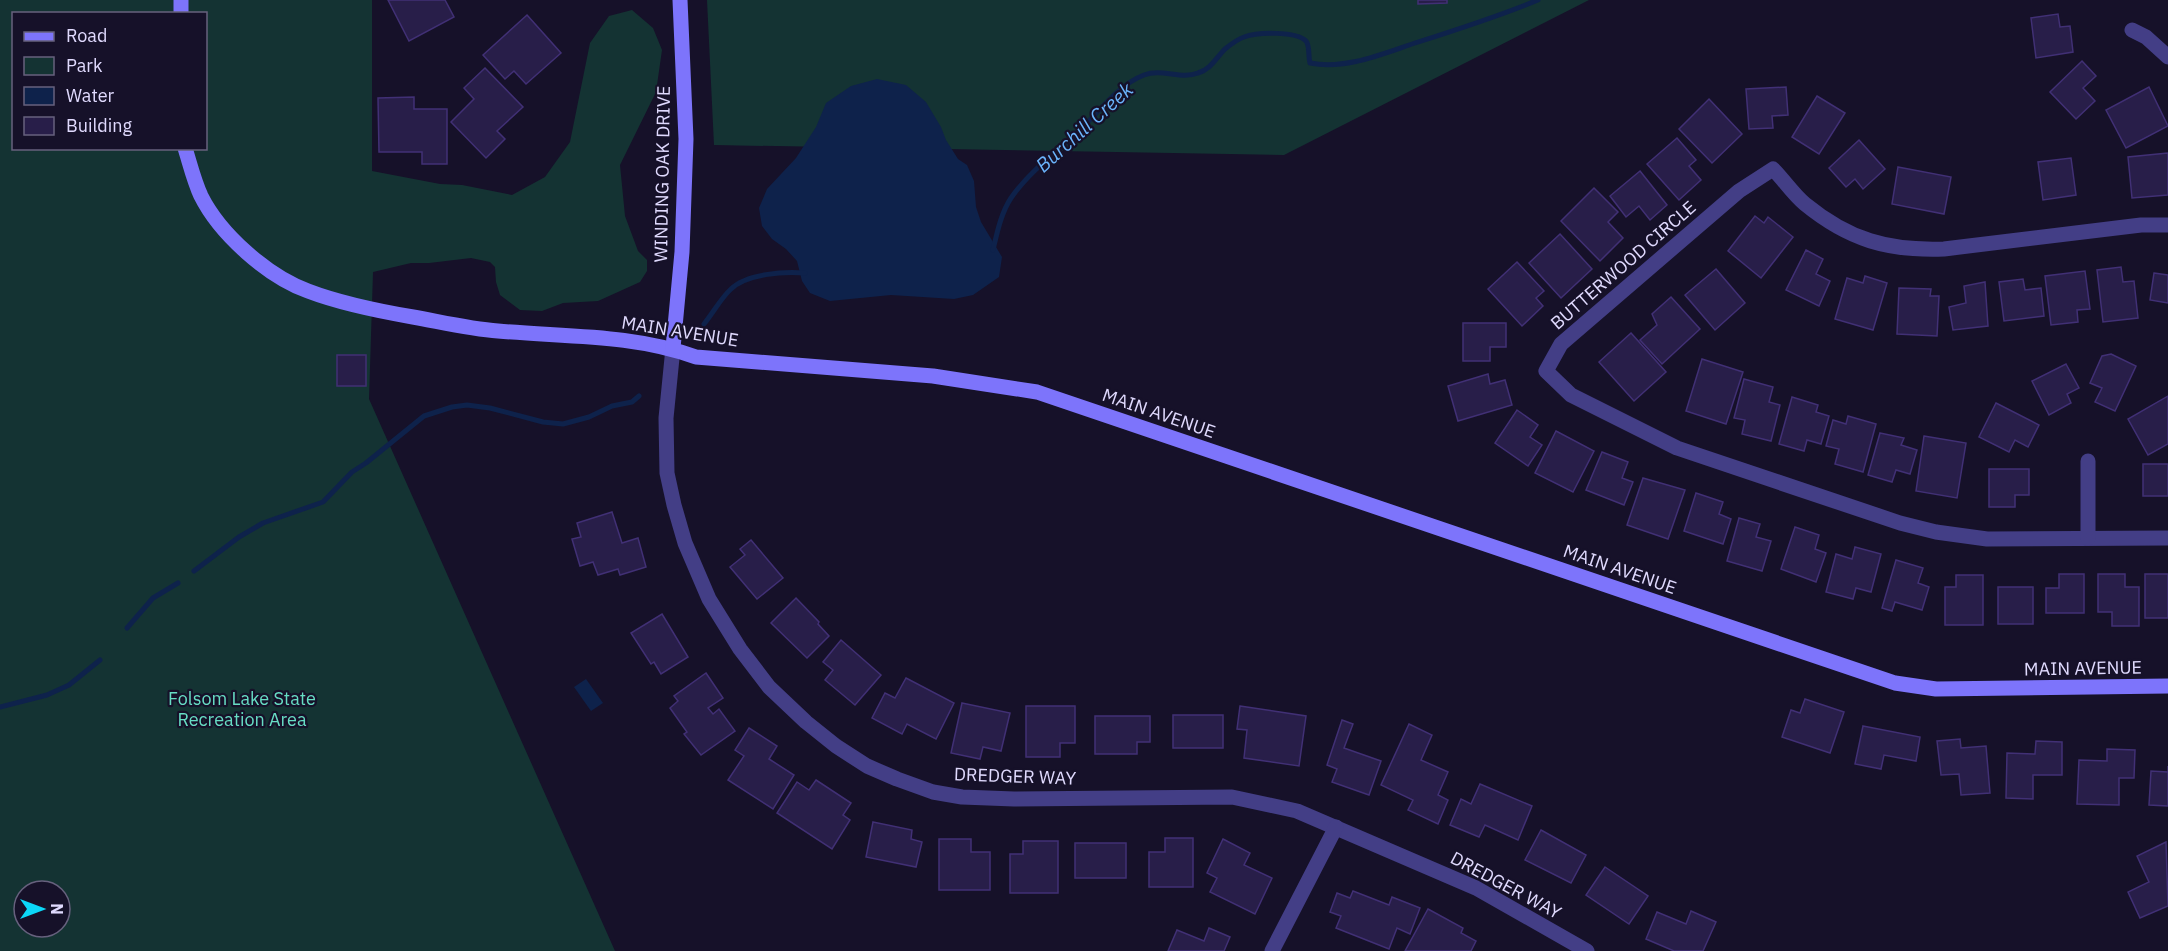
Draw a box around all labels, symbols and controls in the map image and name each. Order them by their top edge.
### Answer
legend [12,12,207,150]
text: Road [66,24,107,47]
text: Park [66,54,103,77]
water label: Burchill Creek [1029,76,1139,178]
text: Water [66,84,115,107]
street label: WINDING OAK DRIVE [649,85,675,263]
text: Building [66,114,133,137]
street label: BUTTERWOOD CIRCLE [1546,196,1700,334]
street label: MAIN AVENUE [620,310,740,352]
street label: MAIN AVENUE [1099,383,1219,443]
street label: MAIN AVENUE [1560,539,1680,599]
street label: MAIN AVENUE [2024,655,2142,681]
park label: Folsom Lake State Recreation Area [168,687,316,731]
street label: DREDGER WAY [954,762,1077,790]
street label: DREDGER WAY [1447,846,1566,924]
north arrow [12,879,72,939]
text: N [47,903,67,915]

